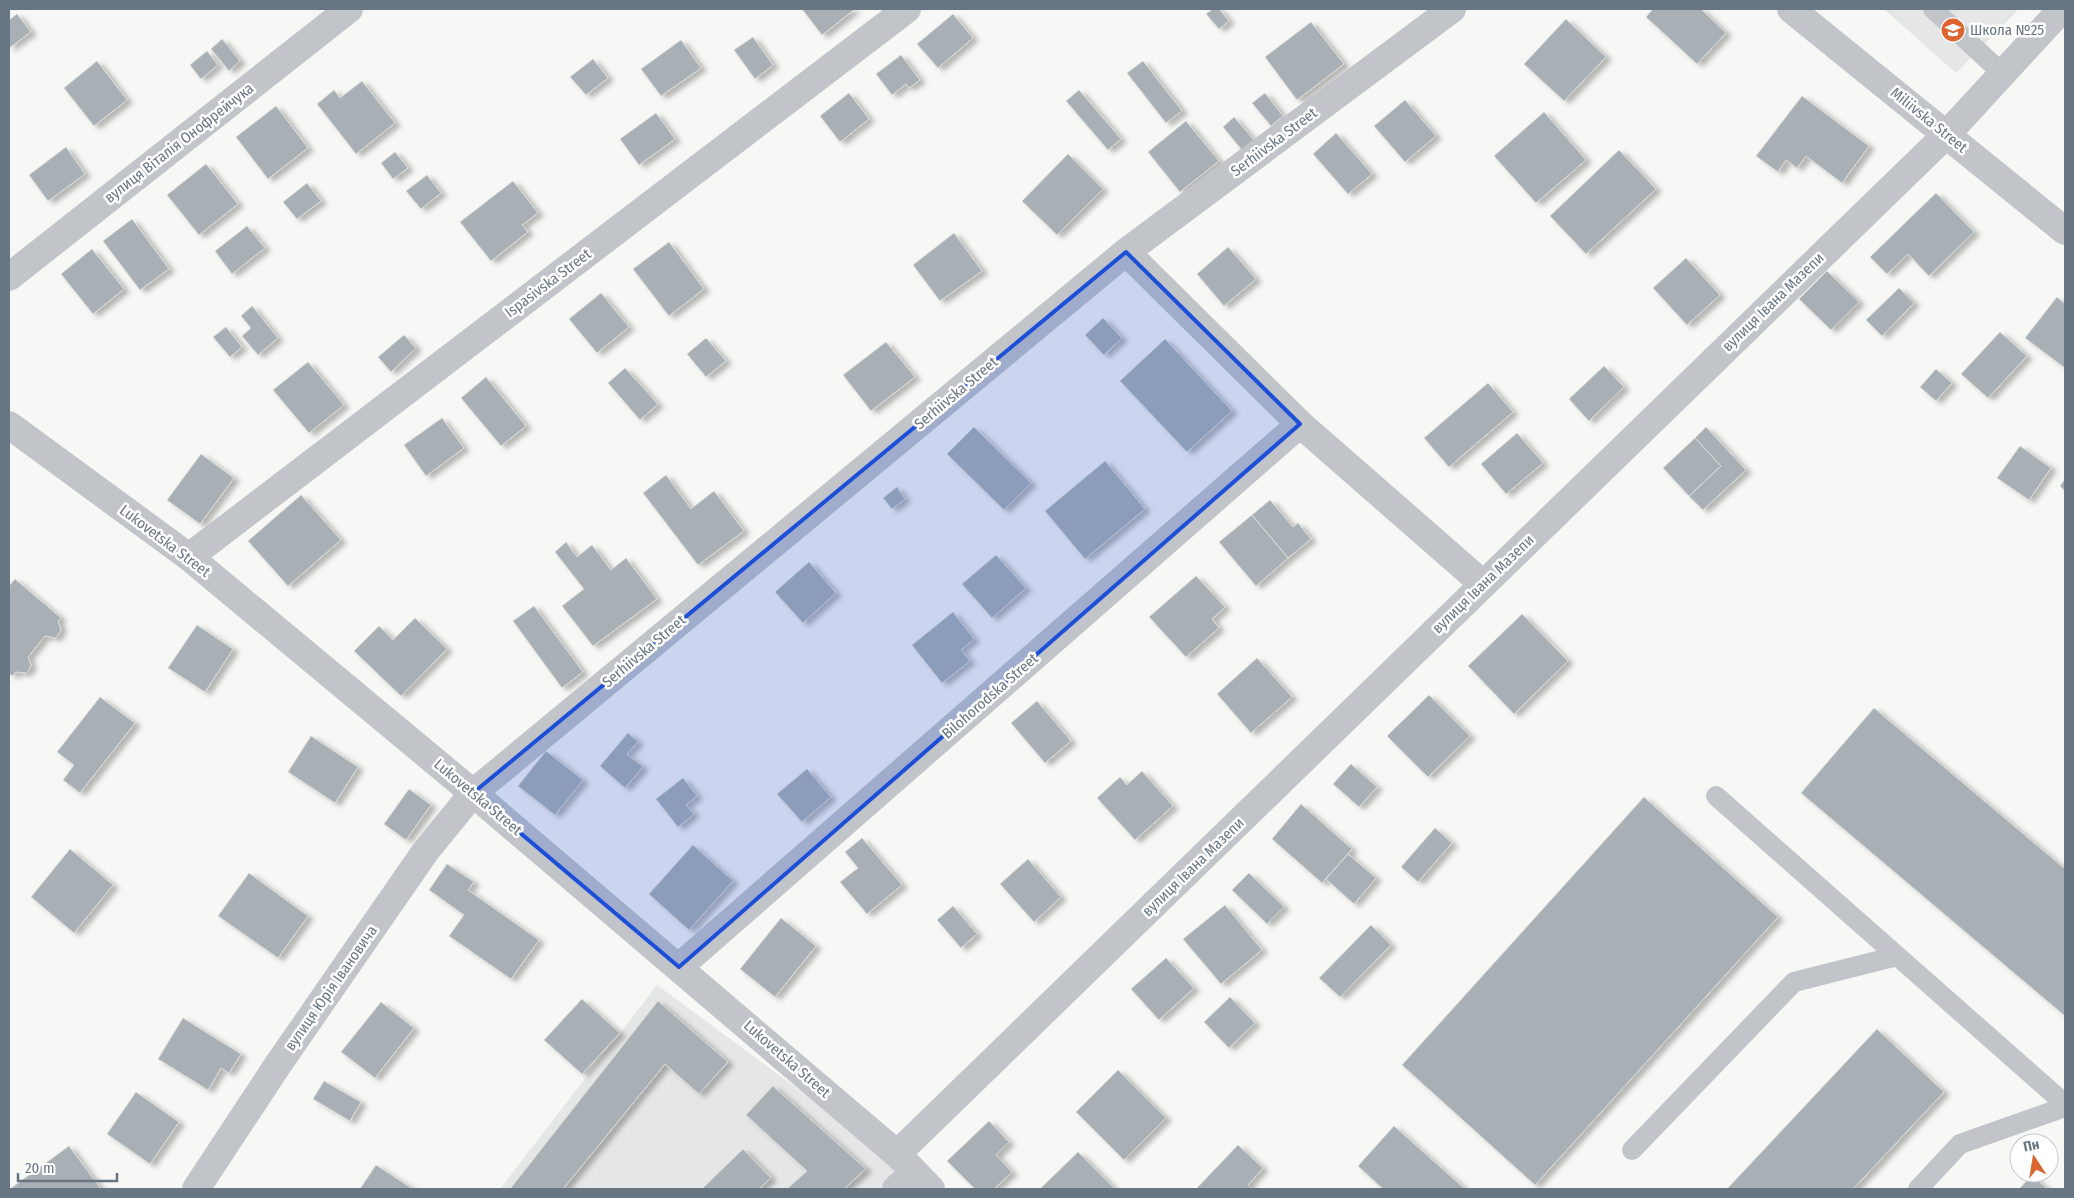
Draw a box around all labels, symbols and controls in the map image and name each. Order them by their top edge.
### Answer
school or university icon: Школа №25 [1940,17,1966,43]
place label: Школа №25 [1970,21,2044,39]
street label: вулиця Віталія Онофрейчука [101,79,257,207]
street label: Miliivska Street [1887,84,1971,156]
street label: Serhiivska Street [1227,104,1321,180]
street label: Ispasivska Street [501,245,595,321]
street label: вулиця Івана Мазепи [1719,249,1827,355]
street label: Serhiivska Street [911,353,1001,433]
street label: Lukovetska Street [116,501,214,581]
street label: вулиця Івана Мазепи [1429,531,1537,637]
street label: Serhiivska Street [599,611,689,691]
street label: Bilohorodska Street [938,649,1042,743]
street label: Lukovetska Street [431,755,526,839]
street label: вулиця Івана Мазепи [1139,814,1247,920]
street label: вулиця Юрія Івановича [281,922,381,1054]
street label: Lukovetska Street [740,1017,834,1102]
north arrow [2009,1133,2059,1183]
text: Пн [2022,1136,2041,1156]
scale bar [18,1150,116,1182]
text: 20 m [25,1159,55,1177]

